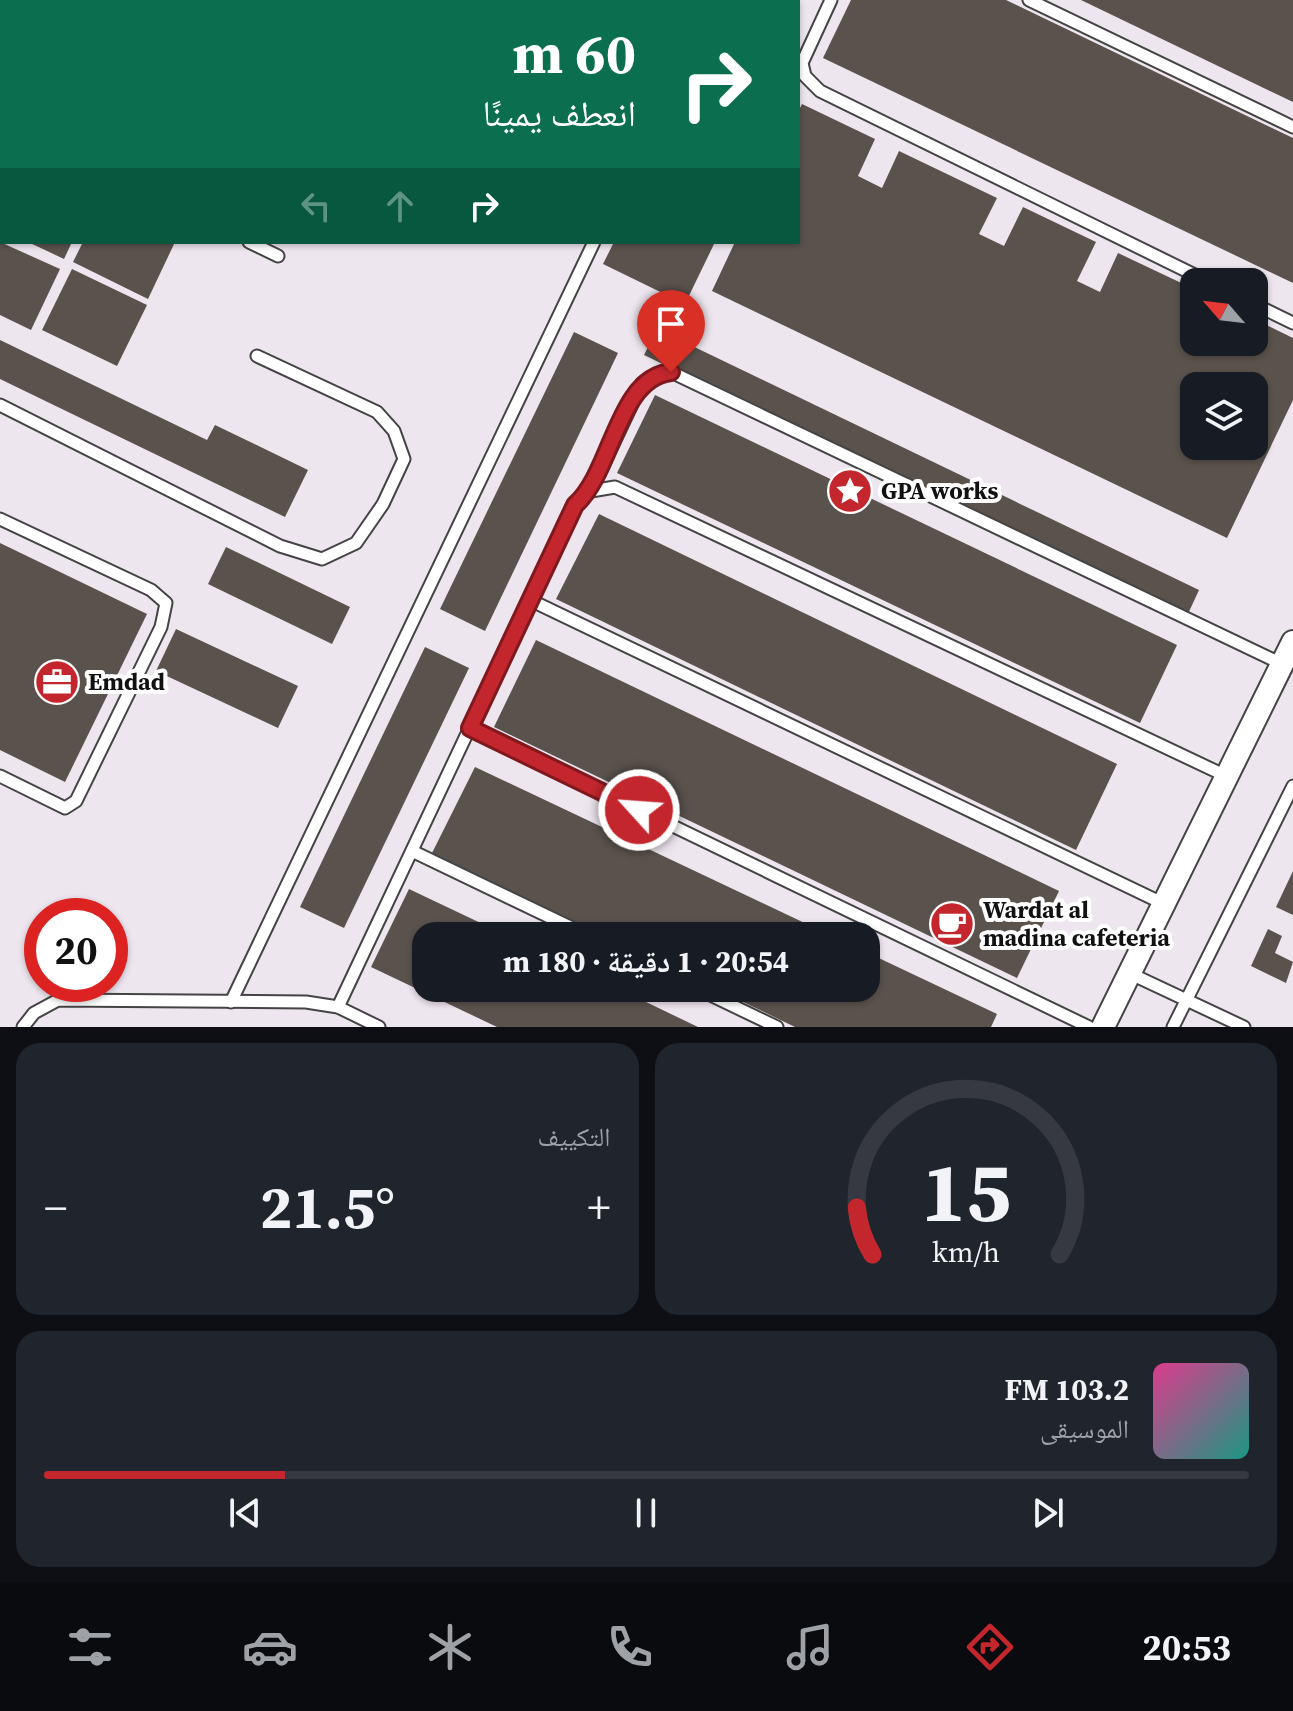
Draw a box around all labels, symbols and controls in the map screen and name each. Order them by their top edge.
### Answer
text: 60 m [513,15,636,92]
icon: right [664,32,768,136]
text: انعطف يمينًا [482,89,636,138]
icon: left [294,184,338,228]
icon: ahead [378,184,422,228]
icon: right [462,184,506,228]
north arrow [1180,268,1268,356]
map controls [1180,268,1268,460]
pin [637,290,705,372]
icon: arrive [649,302,693,346]
button: layers [1180,372,1268,460]
place icon: GPA works [826,467,874,515]
place label: GPA works [881,474,999,507]
office icon: Emdad [33,658,81,706]
place label: Emdad [88,665,165,698]
position arrow [597,768,681,852]
place label: Wardat al madina cafeteria [983,893,1170,954]
speed limit sign: 20 [24,898,128,1002]
cafe icon: Wardat al madina cafeteria [928,900,976,948]
text: 20:54 · 1 دقيقة · 180 m [503,941,789,982]
text: التكييف [538,1119,611,1155]
text: 15 [921,1135,1011,1249]
text: 21.5° [260,1166,395,1248]
text: − [44,1177,67,1238]
text: + [587,1177,611,1238]
text: km/h [932,1232,1000,1272]
text: 103.2 FM [1004,1369,1129,1410]
text: الموسيقى [1040,1411,1129,1447]
icon: previous [223,1491,267,1535]
icon: pause [624,1491,668,1535]
icon: next [1026,1491,1070,1535]
icon: filters [62,1619,118,1675]
icon: car [242,1619,298,1675]
icon: climate [422,1619,478,1675]
icon: phone [602,1619,658,1675]
icon: music [782,1619,838,1675]
icon: directions [962,1619,1018,1675]
text: 20:53 [1142,1623,1231,1672]

